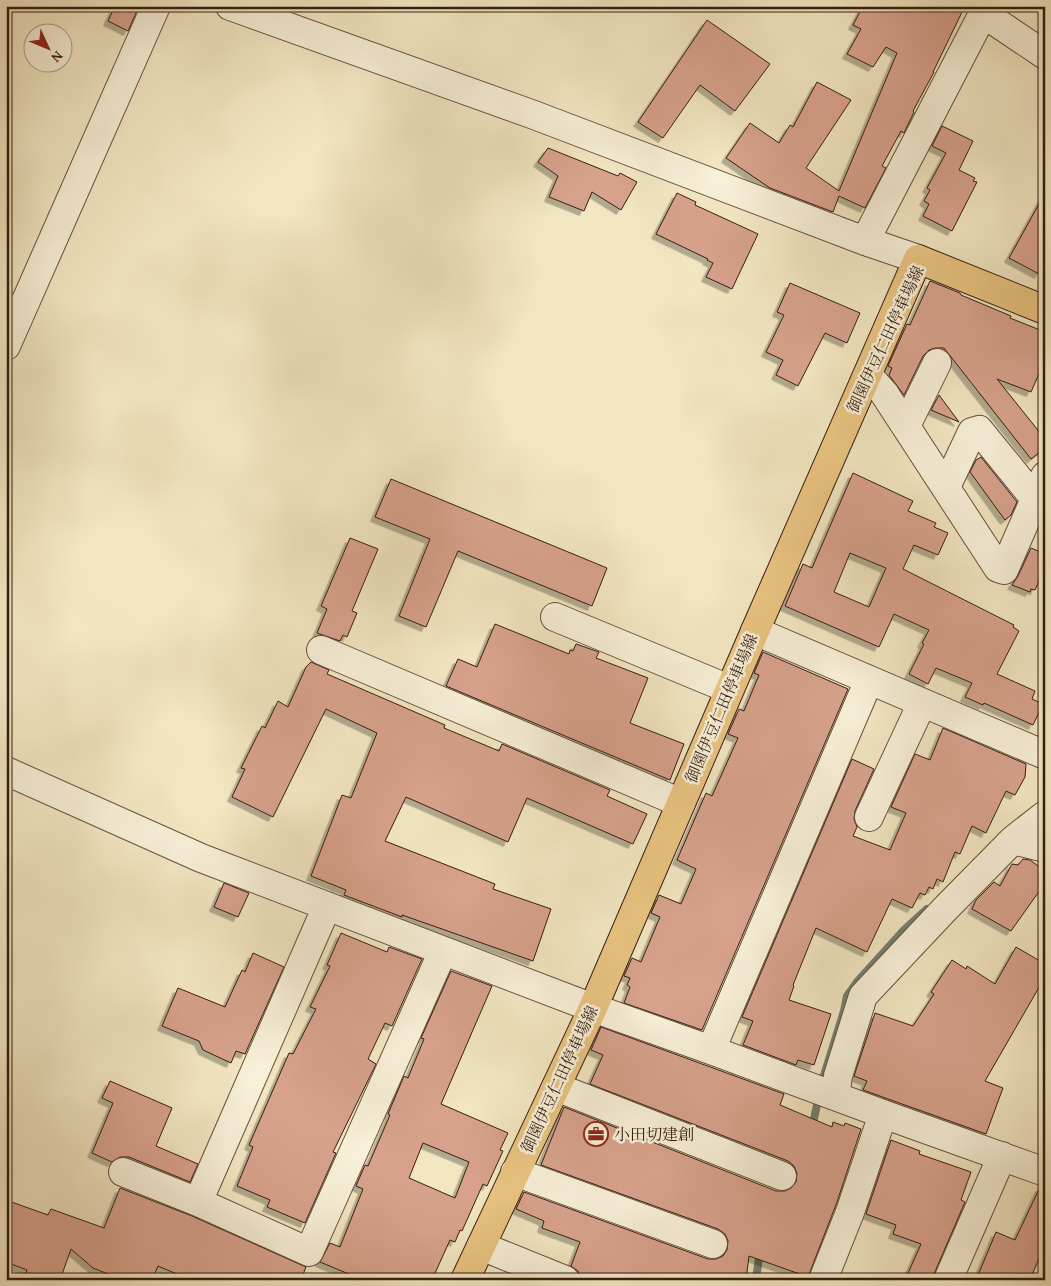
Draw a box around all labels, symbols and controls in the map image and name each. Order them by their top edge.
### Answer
north arrow [22,22,72,72]
text: N [46,47,68,68]
street label: 御園伊豆仁田停車場線 [840,261,930,417]
street label: 御園伊豆仁田停車場線 [679,630,763,786]
street label: 御園伊豆仁田停車場線 [514,1001,604,1157]
office icon: 小田切建創 [583,1121,609,1147]
place label: 小田切建創 [614,1122,694,1146]

